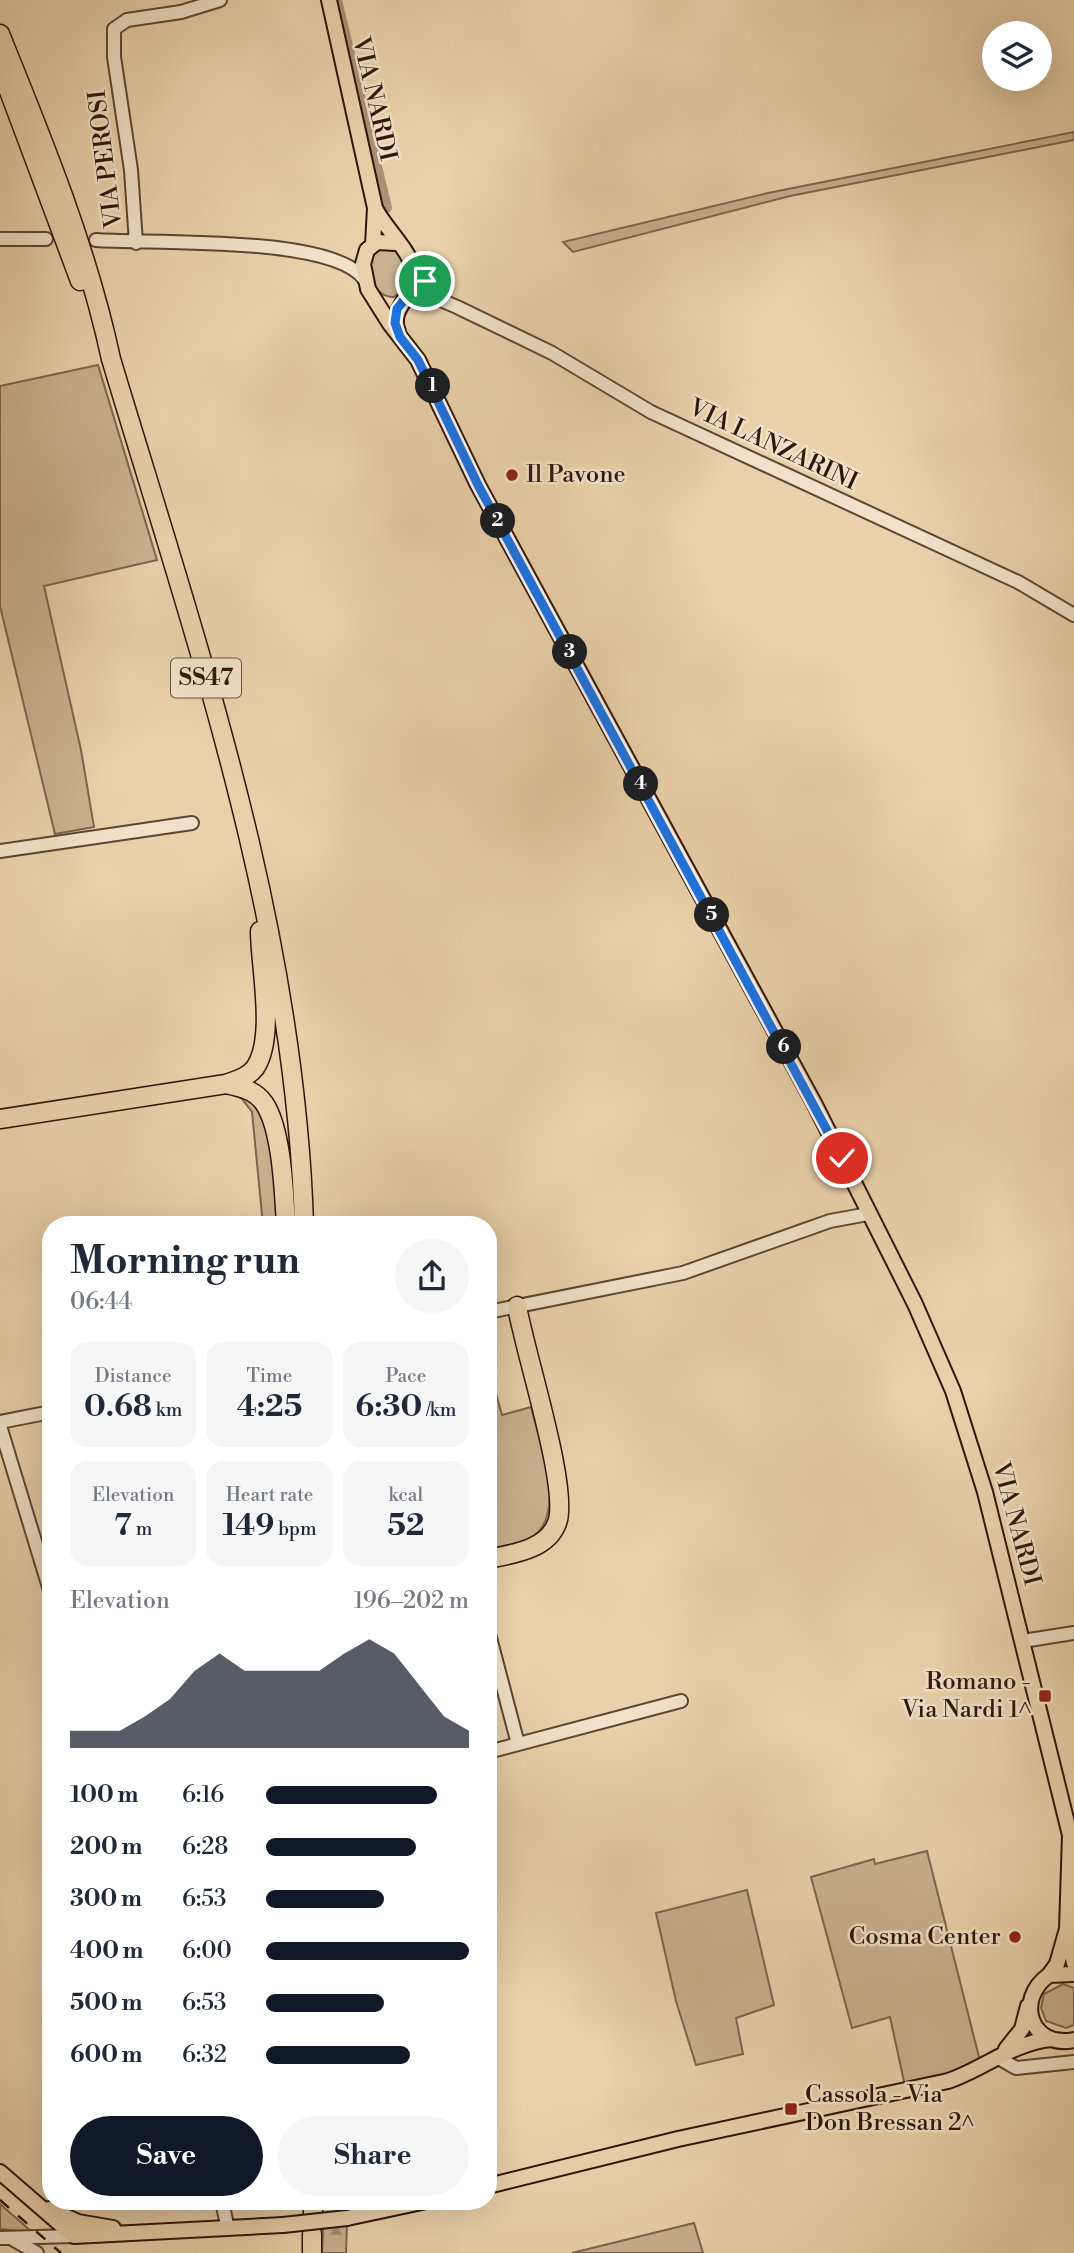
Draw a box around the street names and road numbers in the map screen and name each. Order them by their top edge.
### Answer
street label: VIA NARDI [345,33,403,164]
street label: VIA PEROSI [83,88,129,231]
street label: VIA LANZARINI [683,392,862,497]
road number: SS47 [171,658,241,698]
street label: VIA NARDI [985,1458,1047,1589]

